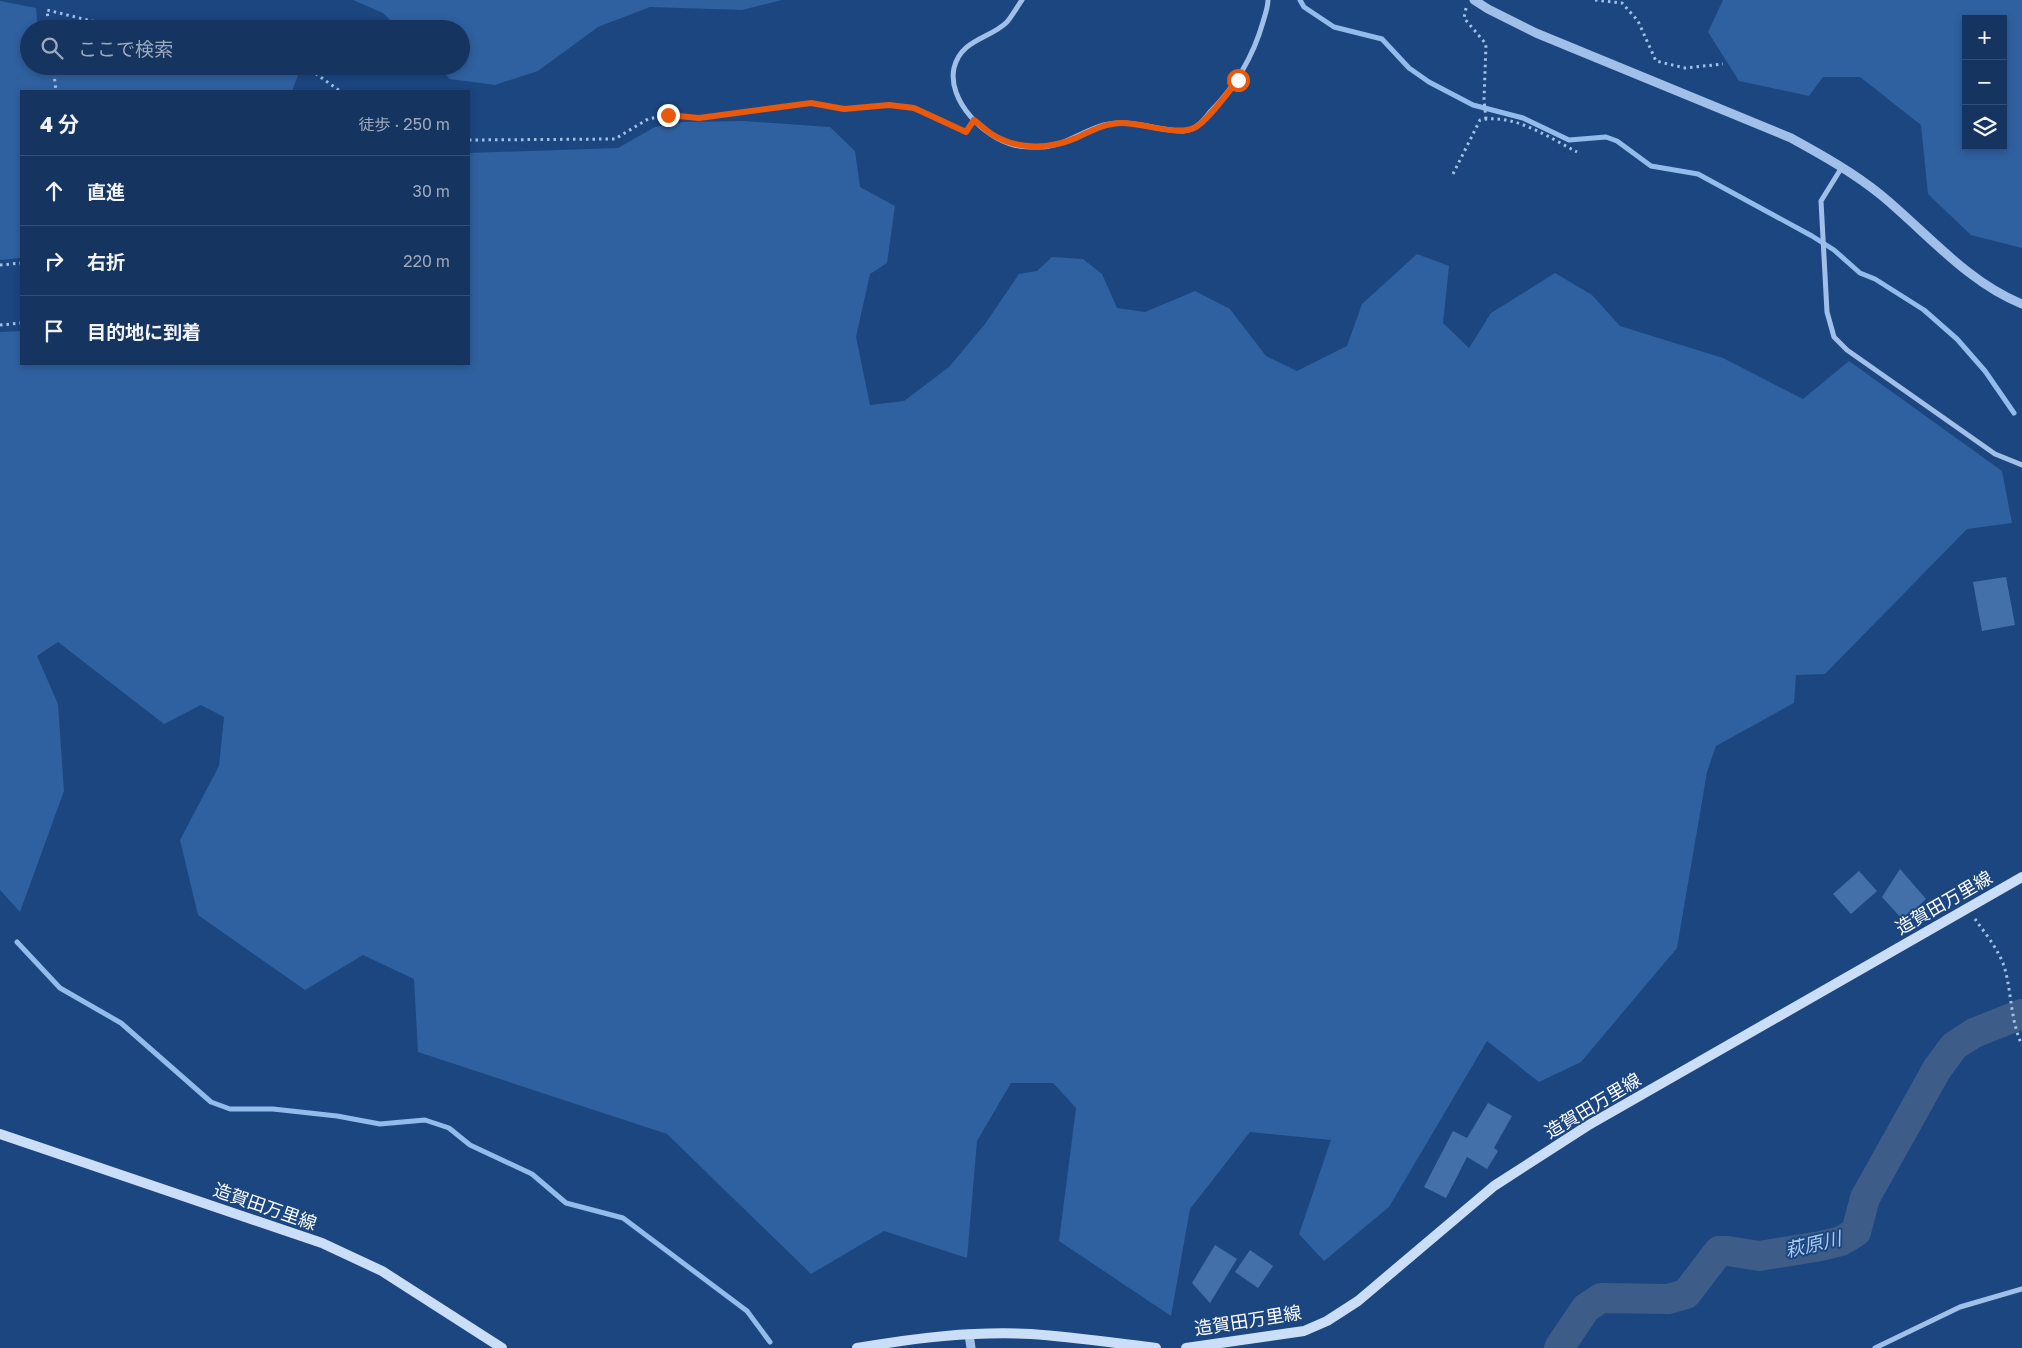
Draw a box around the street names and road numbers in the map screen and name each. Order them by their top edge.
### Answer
street label: 造賀田万里線 [1891,866,1996,939]
street label: 造賀田万里線 [1541,1068,1644,1142]
street label: 造賀田万里線 [211,1178,320,1234]
street label: 造賀田万里線 [1193,1301,1303,1339]

